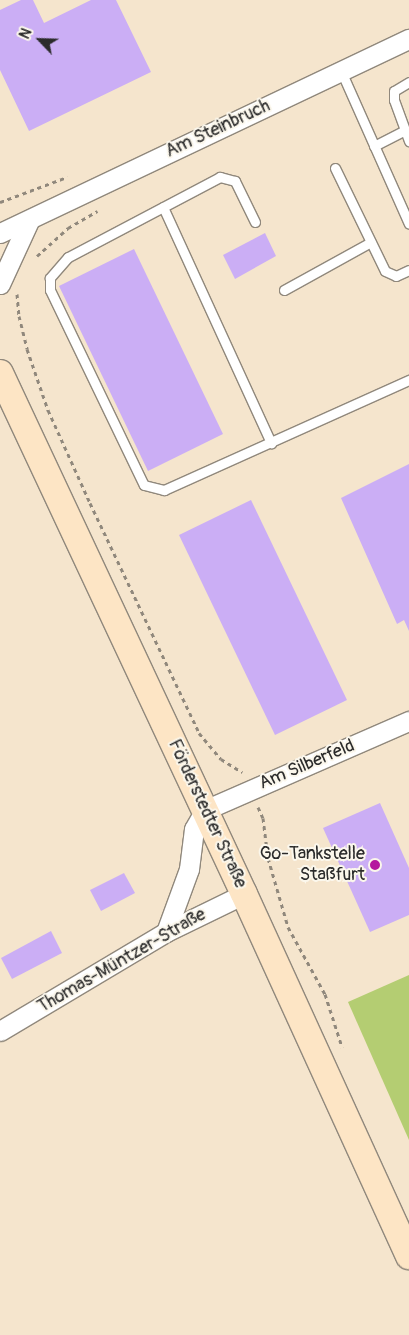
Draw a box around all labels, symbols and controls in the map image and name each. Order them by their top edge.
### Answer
north arrow [15,15,65,65]
text: N [16,26,36,41]
street label: Am Steinbruch [162,95,274,163]
street label: Am Silberfeld [256,735,358,795]
street label: Förderstedter Straße [163,736,251,892]
place label: Go-Tankstelle Staßfurt [260,844,365,886]
marker: Go-Tankstelle Staßfurt [369,859,381,871]
street label: Thomas-Müntzer-Straße [34,904,210,1018]

